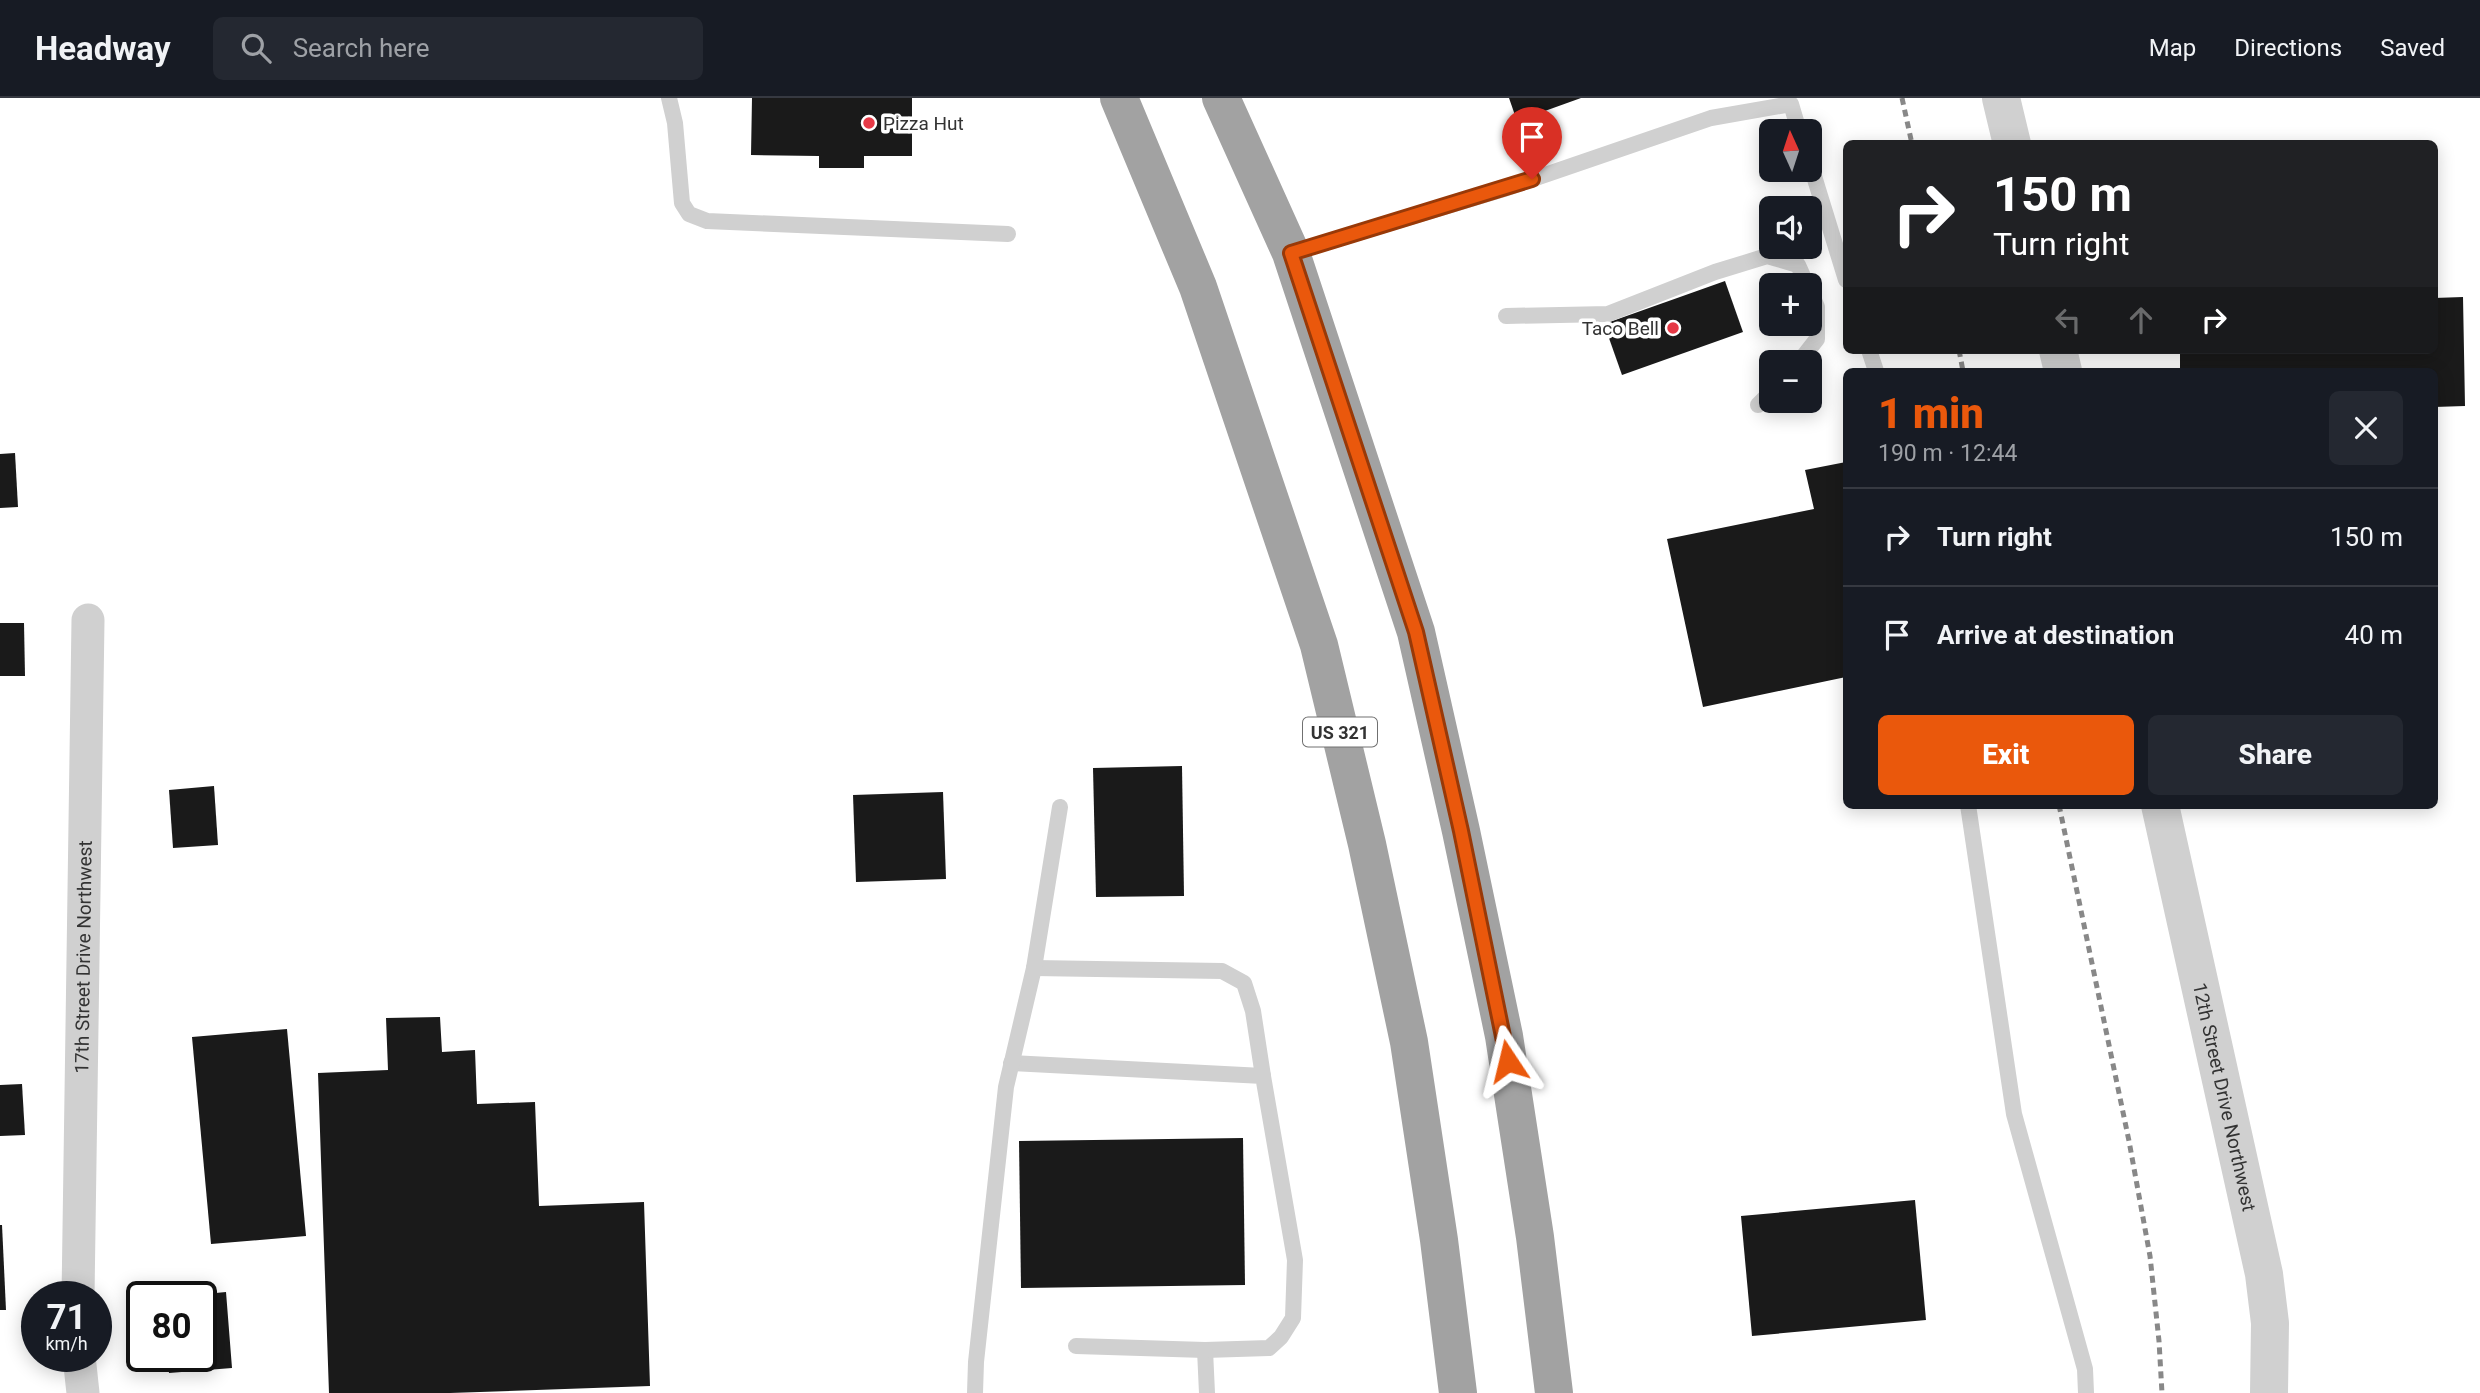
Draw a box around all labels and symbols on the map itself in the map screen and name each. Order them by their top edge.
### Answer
pin [1502,107,1562,179]
place label: Pizza Hut [883,112,964,135]
marker: Pizza Hut [861,115,877,131]
north arrow [1759,119,1822,182]
place label: Taco Bell [1582,317,1659,340]
marker: Taco Bell [1665,320,1681,336]
road number: US 321 [1303,718,1377,746]
street label: 17th Street Drive Northwest [70,840,96,1074]
street label: 12th Street Drive Northwest [2188,980,2261,1213]
position arrow [1471,1024,1545,1098]
speed limit sign: 80 [126,1281,217,1372]

